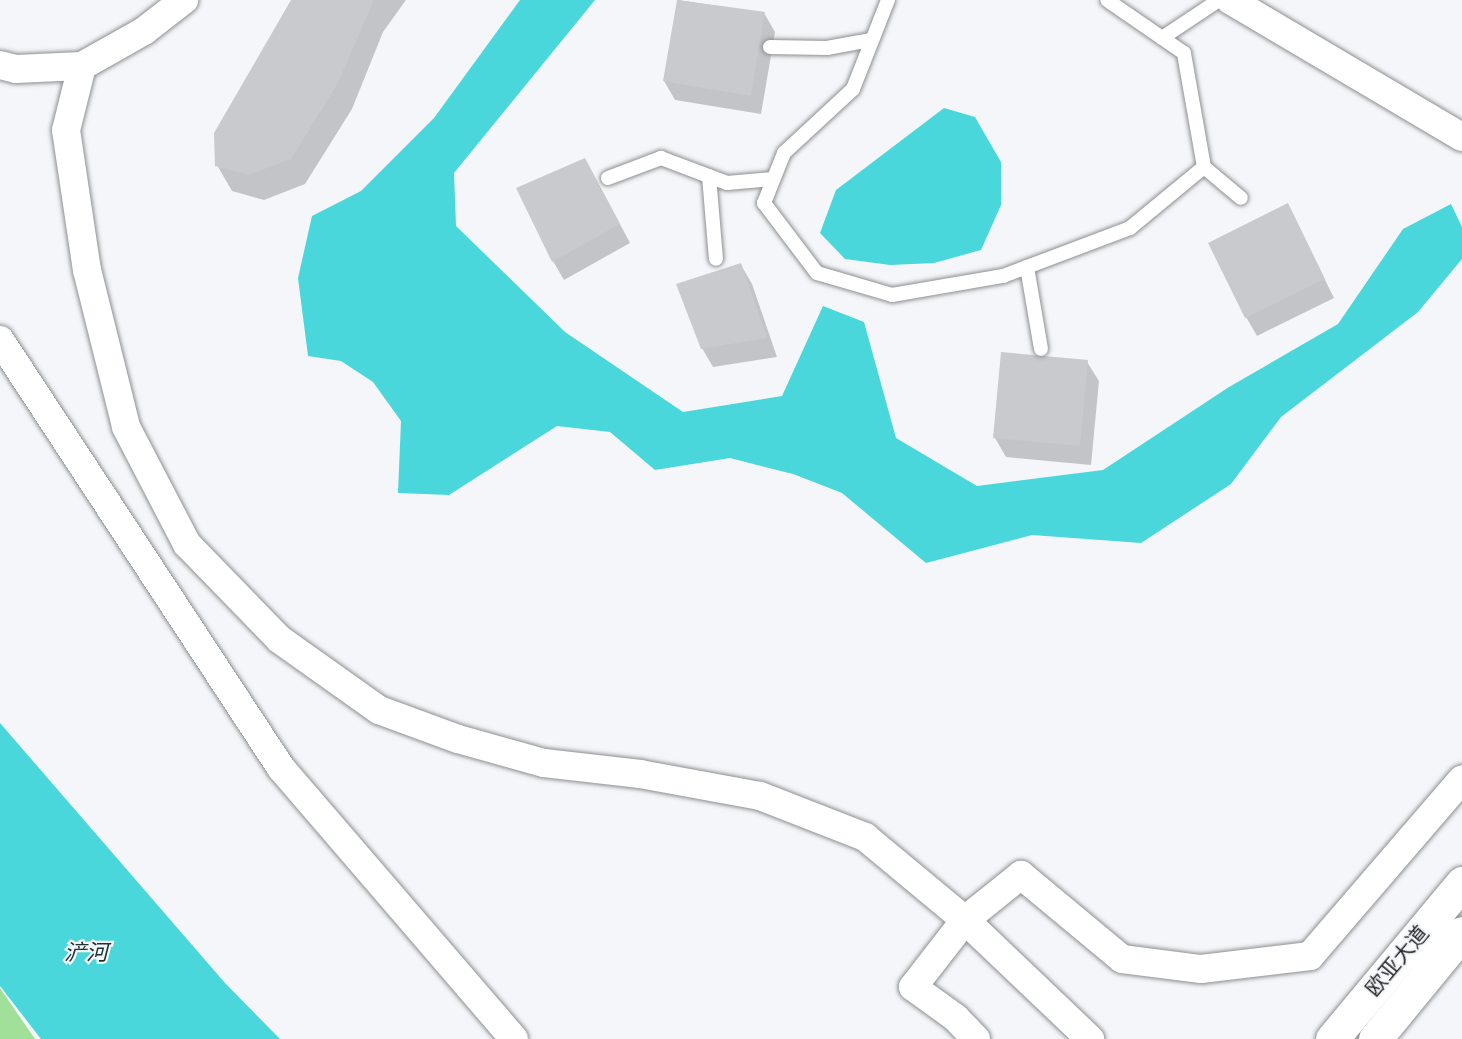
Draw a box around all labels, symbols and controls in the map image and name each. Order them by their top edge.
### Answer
street label: 欧亚大道 [1360,921,1434,1001]
water label: 浐河 [64,940,108,966]

